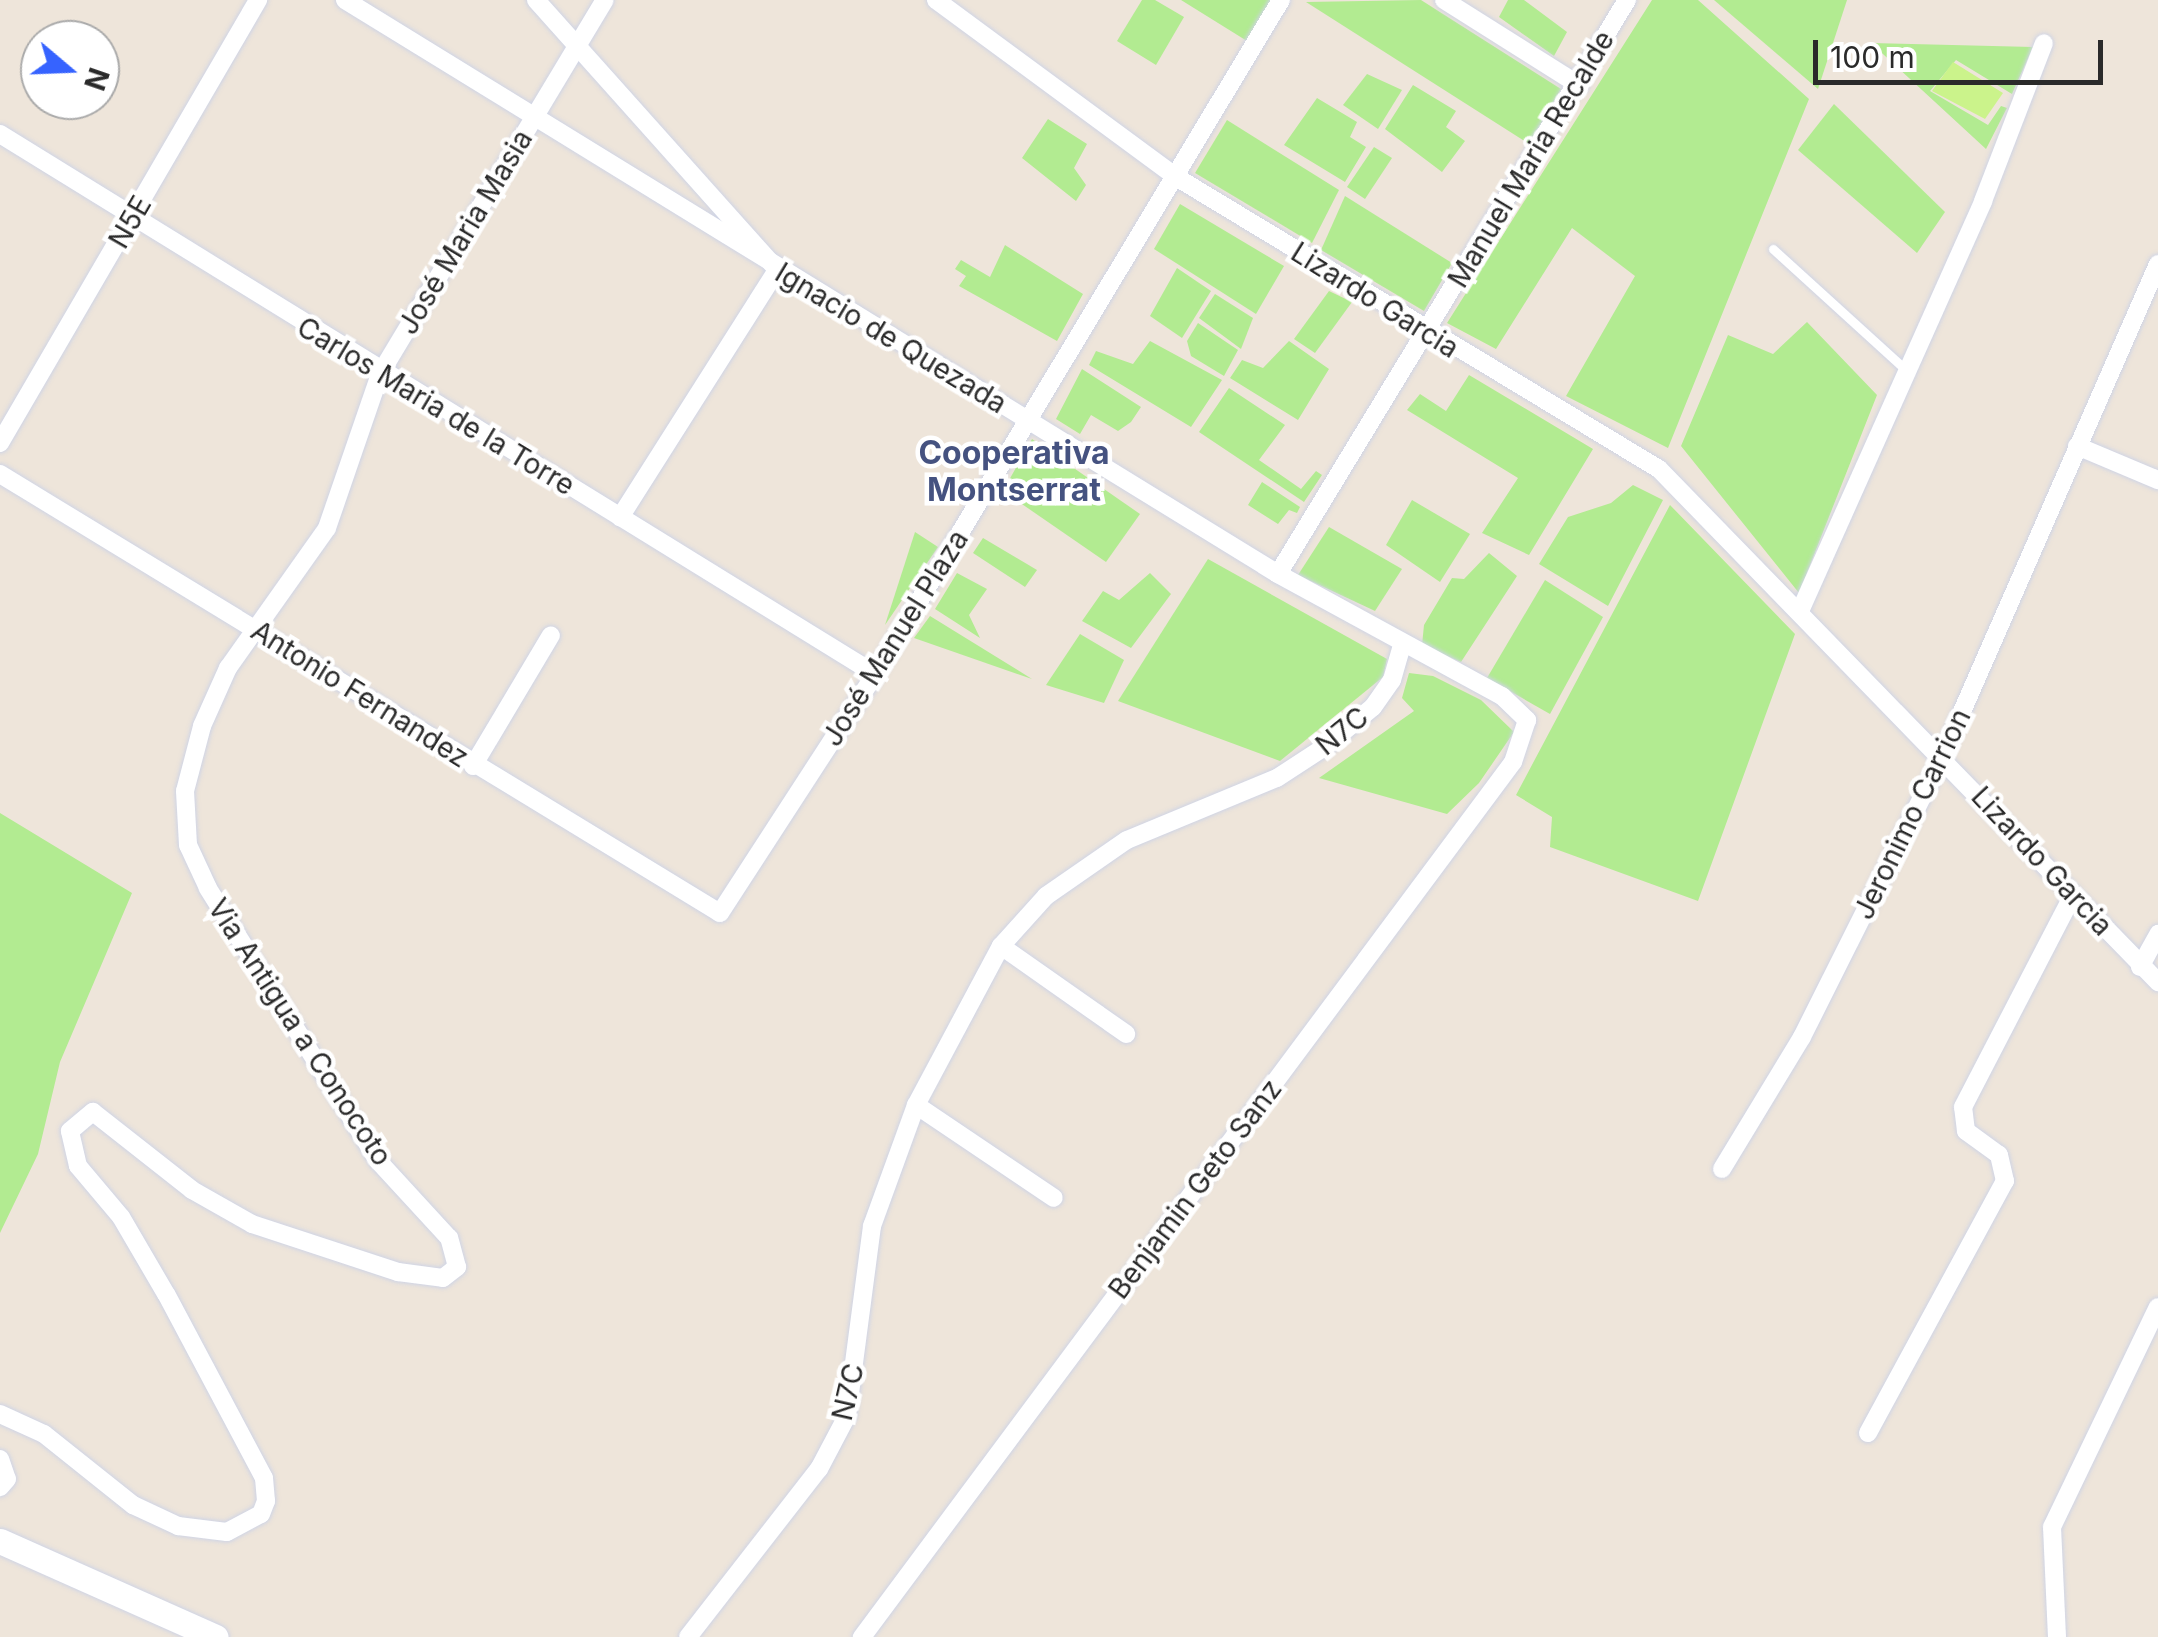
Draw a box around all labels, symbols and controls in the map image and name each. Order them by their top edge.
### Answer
north arrow [20,20,120,120]
scale bar [1818,20,2108,82]
street label: Manuel Maria Recalde [1441,24,1621,294]
text: 100 m [1830,39,1915,75]
text: N [77,63,116,95]
street label: José Maria Masia [391,124,539,340]
street label: N5E [102,190,158,254]
street label: Lizardo Garcia [1285,235,1465,365]
street label: Ignacio de Quezada [769,256,1013,420]
street label: Carlos Maria de la Torre [291,310,581,502]
district label: Cooperativa Montserrat [918,435,1110,510]
street label: José Manuel Plaza [815,524,975,752]
street label: Antonio Fernandez [245,614,475,774]
street label: N7C [1309,700,1375,762]
street label: Jeronimo Carrion [1847,703,1977,925]
street label: Lizardo Garcia [1965,780,2119,942]
street label: Via Antigua a Conocoto [201,892,399,1172]
street label: Benjamin Geto Sanz [1102,1073,1288,1305]
street label: N7C [825,1360,871,1424]

